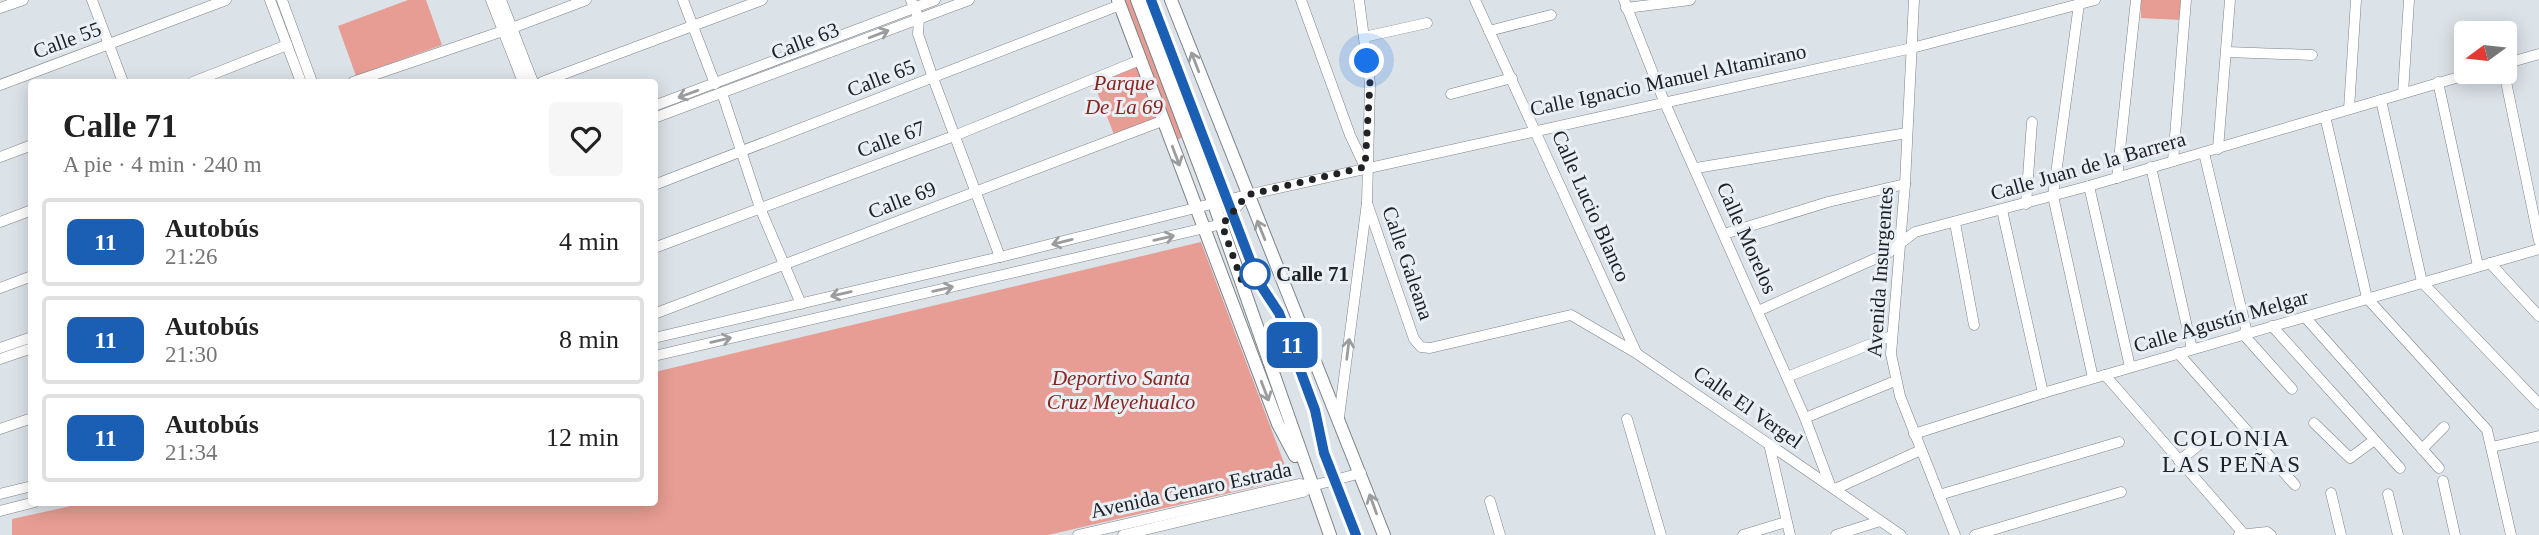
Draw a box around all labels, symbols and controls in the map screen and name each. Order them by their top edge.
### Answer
street label: Calle 55 [30,17,104,63]
street label: Calle 63 [768,17,842,65]
north arrow [2454,21,2516,84]
map controls [2454,21,2517,84]
one-way arrow [868,26,889,39]
street label: Calle Ignacio Manuel Altamirano [1528,39,1808,121]
your location [1349,43,1384,78]
one-way arrow [1188,52,1201,74]
street label: Calle 65 [844,54,918,102]
park label: Parque De La 69 [1084,71,1164,119]
one-way arrow [677,89,699,101]
button: heart [549,102,623,176]
text: Calle 71 [63,108,178,144]
street label: Calle 67 [854,116,928,162]
street label: Calle Juan de la Barrera [1988,126,2189,205]
street label: Calle Lucio Blanco [1547,127,1635,285]
one-way arrow [1170,144,1183,166]
text: A pie · 4 min · 240 m [63,152,262,177]
street label: Calle 69 [865,176,939,224]
street label: Calle Morelos [1712,179,1782,297]
street label: Avenida Insurgentes [1862,186,1898,358]
street label: Calle Galeana [1377,203,1439,323]
text: Autobús [165,214,259,243]
one-way arrow [1254,220,1267,241]
text: 4 min [559,227,619,256]
text: 11 [94,229,117,255]
one-way arrow [1152,231,1175,244]
one-way arrow [1051,236,1074,249]
text: 21:26 [165,244,217,269]
marker: Calle 71 [1240,259,1270,289]
place label: Calle 71 [1276,262,1349,286]
one-way arrow [931,282,954,295]
street label: Calle Agustín Melgar [2131,285,2311,357]
one-way arrow [830,289,852,302]
text: Autobús [165,312,259,341]
line badge: 11 [1260,322,1324,368]
text: 8 min [559,325,619,354]
text: 11 [94,327,117,353]
text: 11 [1281,332,1303,358]
one-way arrow [709,333,732,347]
one-way arrow [1341,339,1354,361]
text: 21:30 [165,342,217,367]
street label: Calle El Vergel [1689,361,1807,453]
park label: Deportivo Santa Cruz Meyehualco [1047,366,1195,414]
one-way arrow [1260,380,1273,402]
text: Autobús [165,410,259,439]
text: 12 min [546,423,619,452]
text: 11 [94,425,117,451]
district label: COLONIA LAS PEÑAS [2162,426,2302,477]
text: 21:34 [165,440,217,465]
street label: Avenida Genaro Estrada [1088,457,1294,523]
one-way arrow [1366,493,1378,515]

